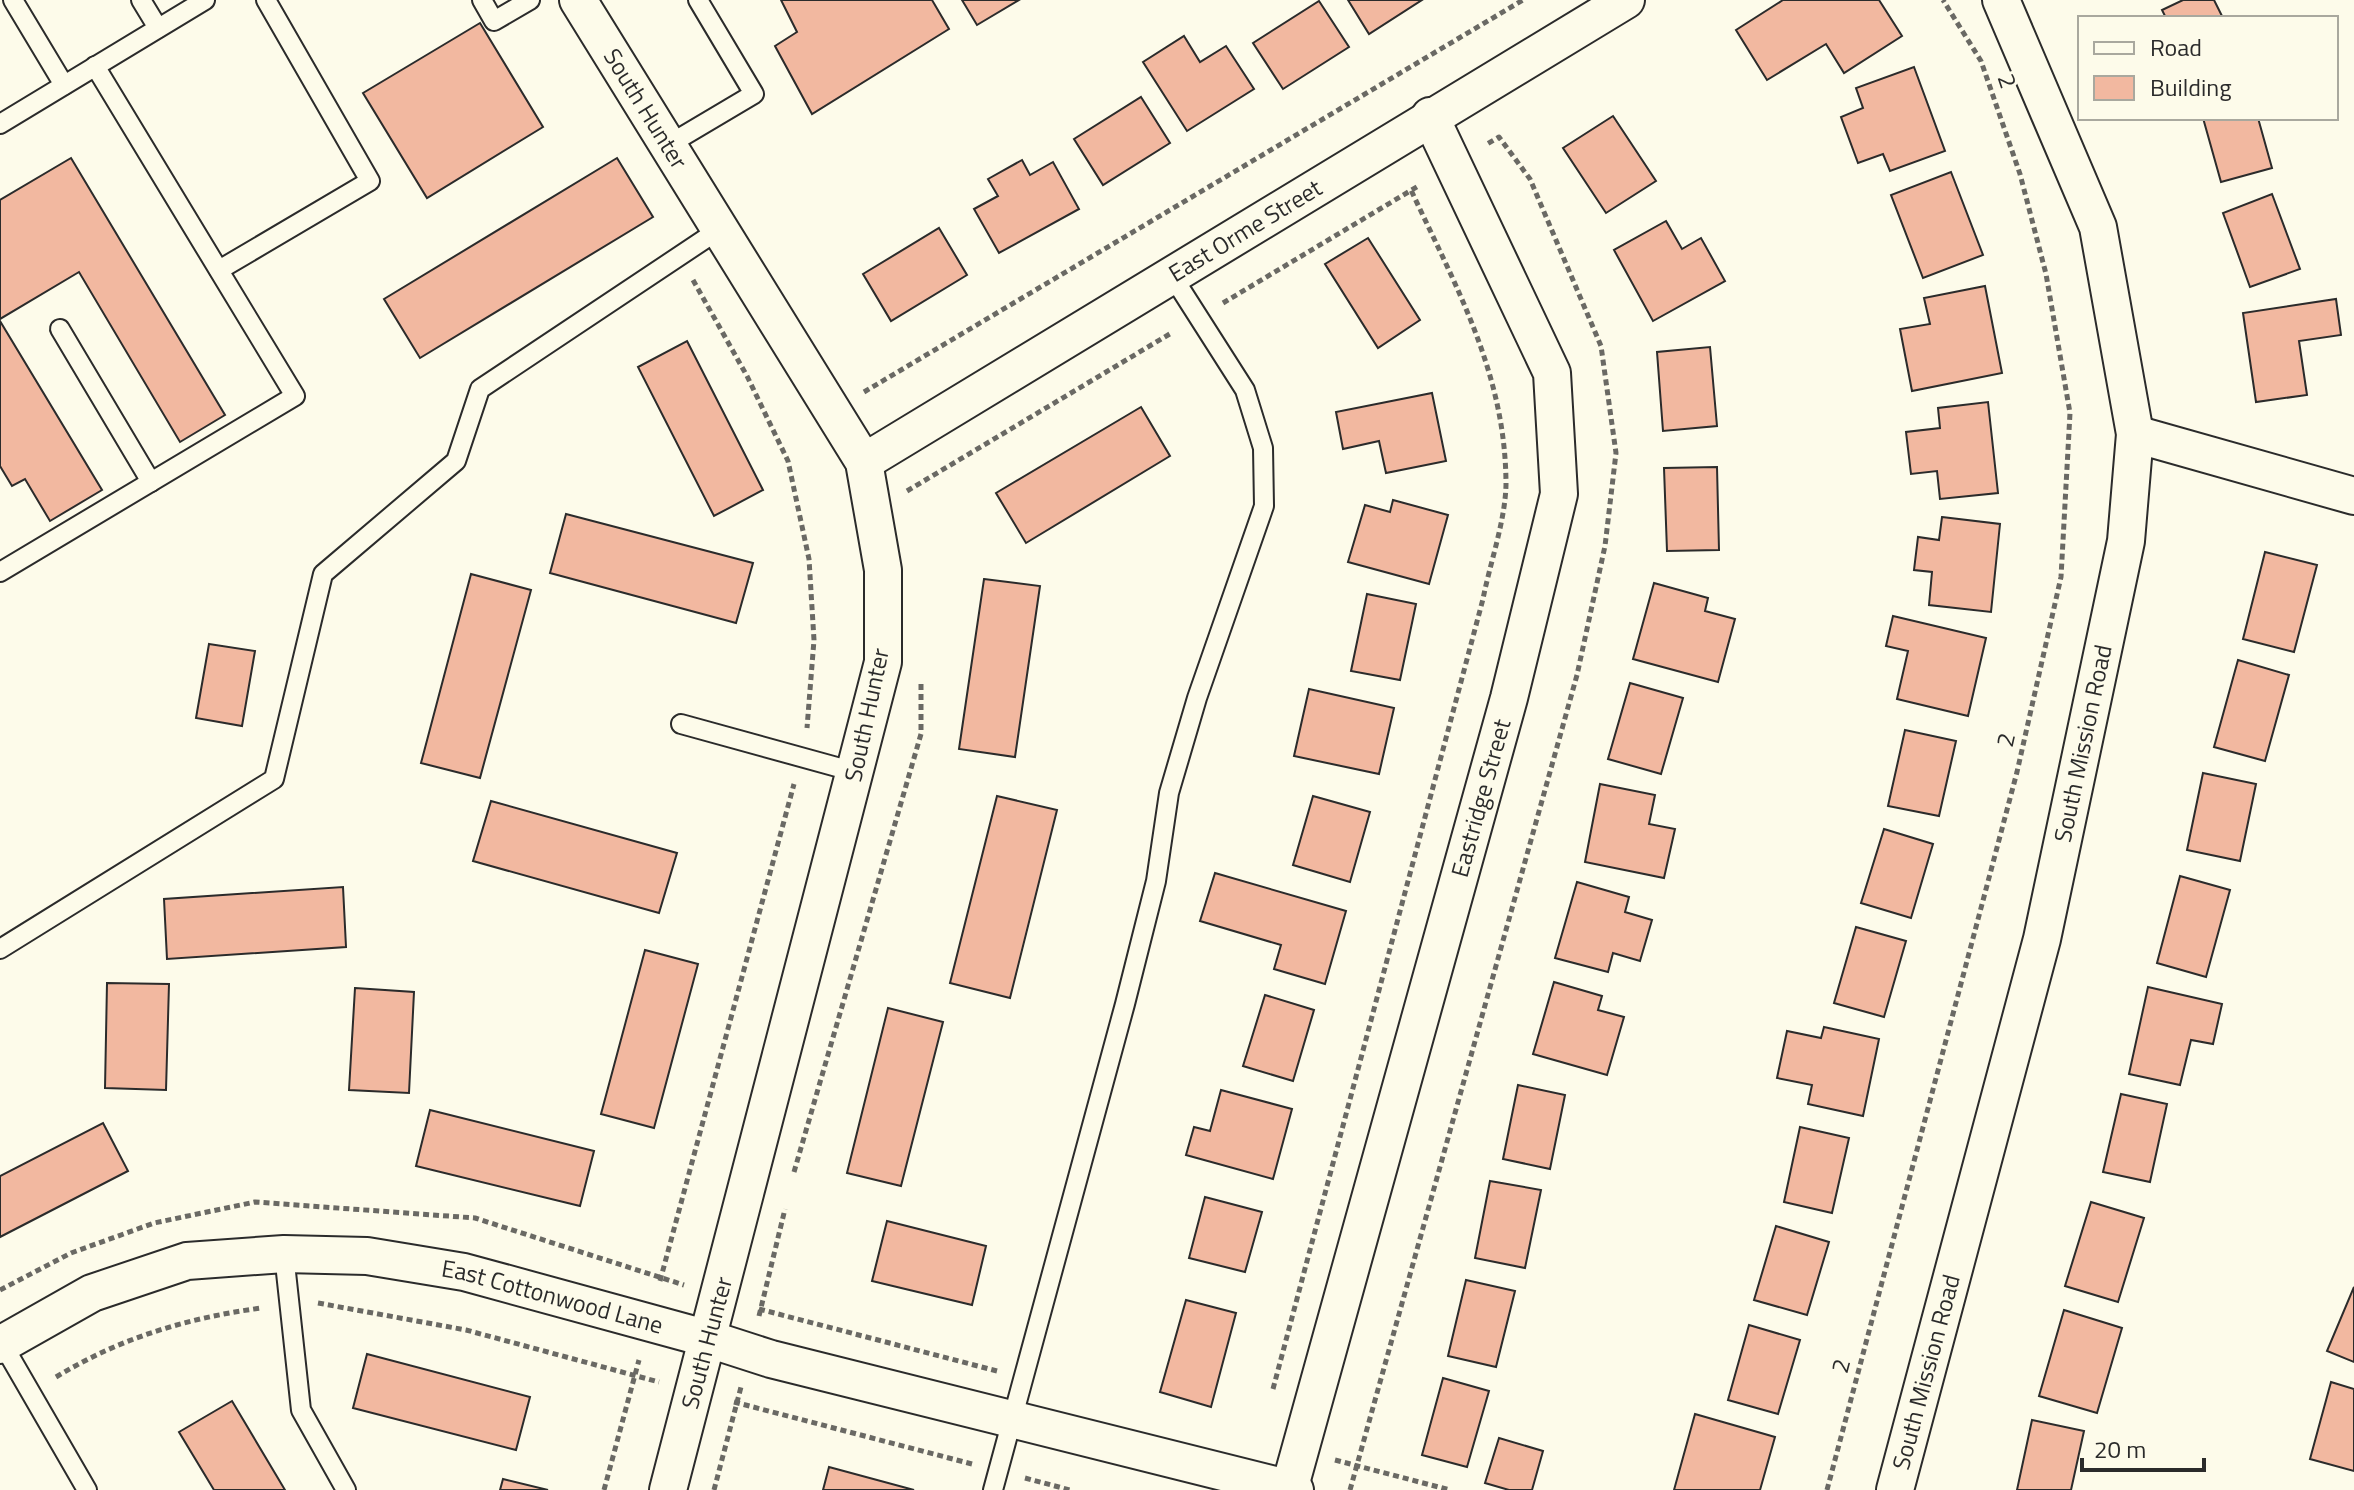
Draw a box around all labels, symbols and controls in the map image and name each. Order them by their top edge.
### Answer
legend [2078,16,2338,120]
text: Road [2150,29,2202,65]
street label: South Hunter [595,41,697,175]
street label: 2 [1989,68,2027,93]
text: Building [2150,69,2232,105]
street label: East Orme Street [1161,169,1329,290]
street label: South Mission Road [2044,641,2121,845]
street label: South Hunter [834,645,898,785]
street label: Eastridge Street [1441,714,1519,881]
street label: 2 [1986,729,2024,750]
street label: East Cottonwood Lane [439,1250,667,1343]
street label: South Mission Road [1882,1270,1969,1474]
street label: South Hunter [671,1273,741,1413]
street label: 2 [1821,1355,1859,1377]
scale bar [2082,1422,2204,1472]
text: 20 m [2094,1431,2146,1467]

